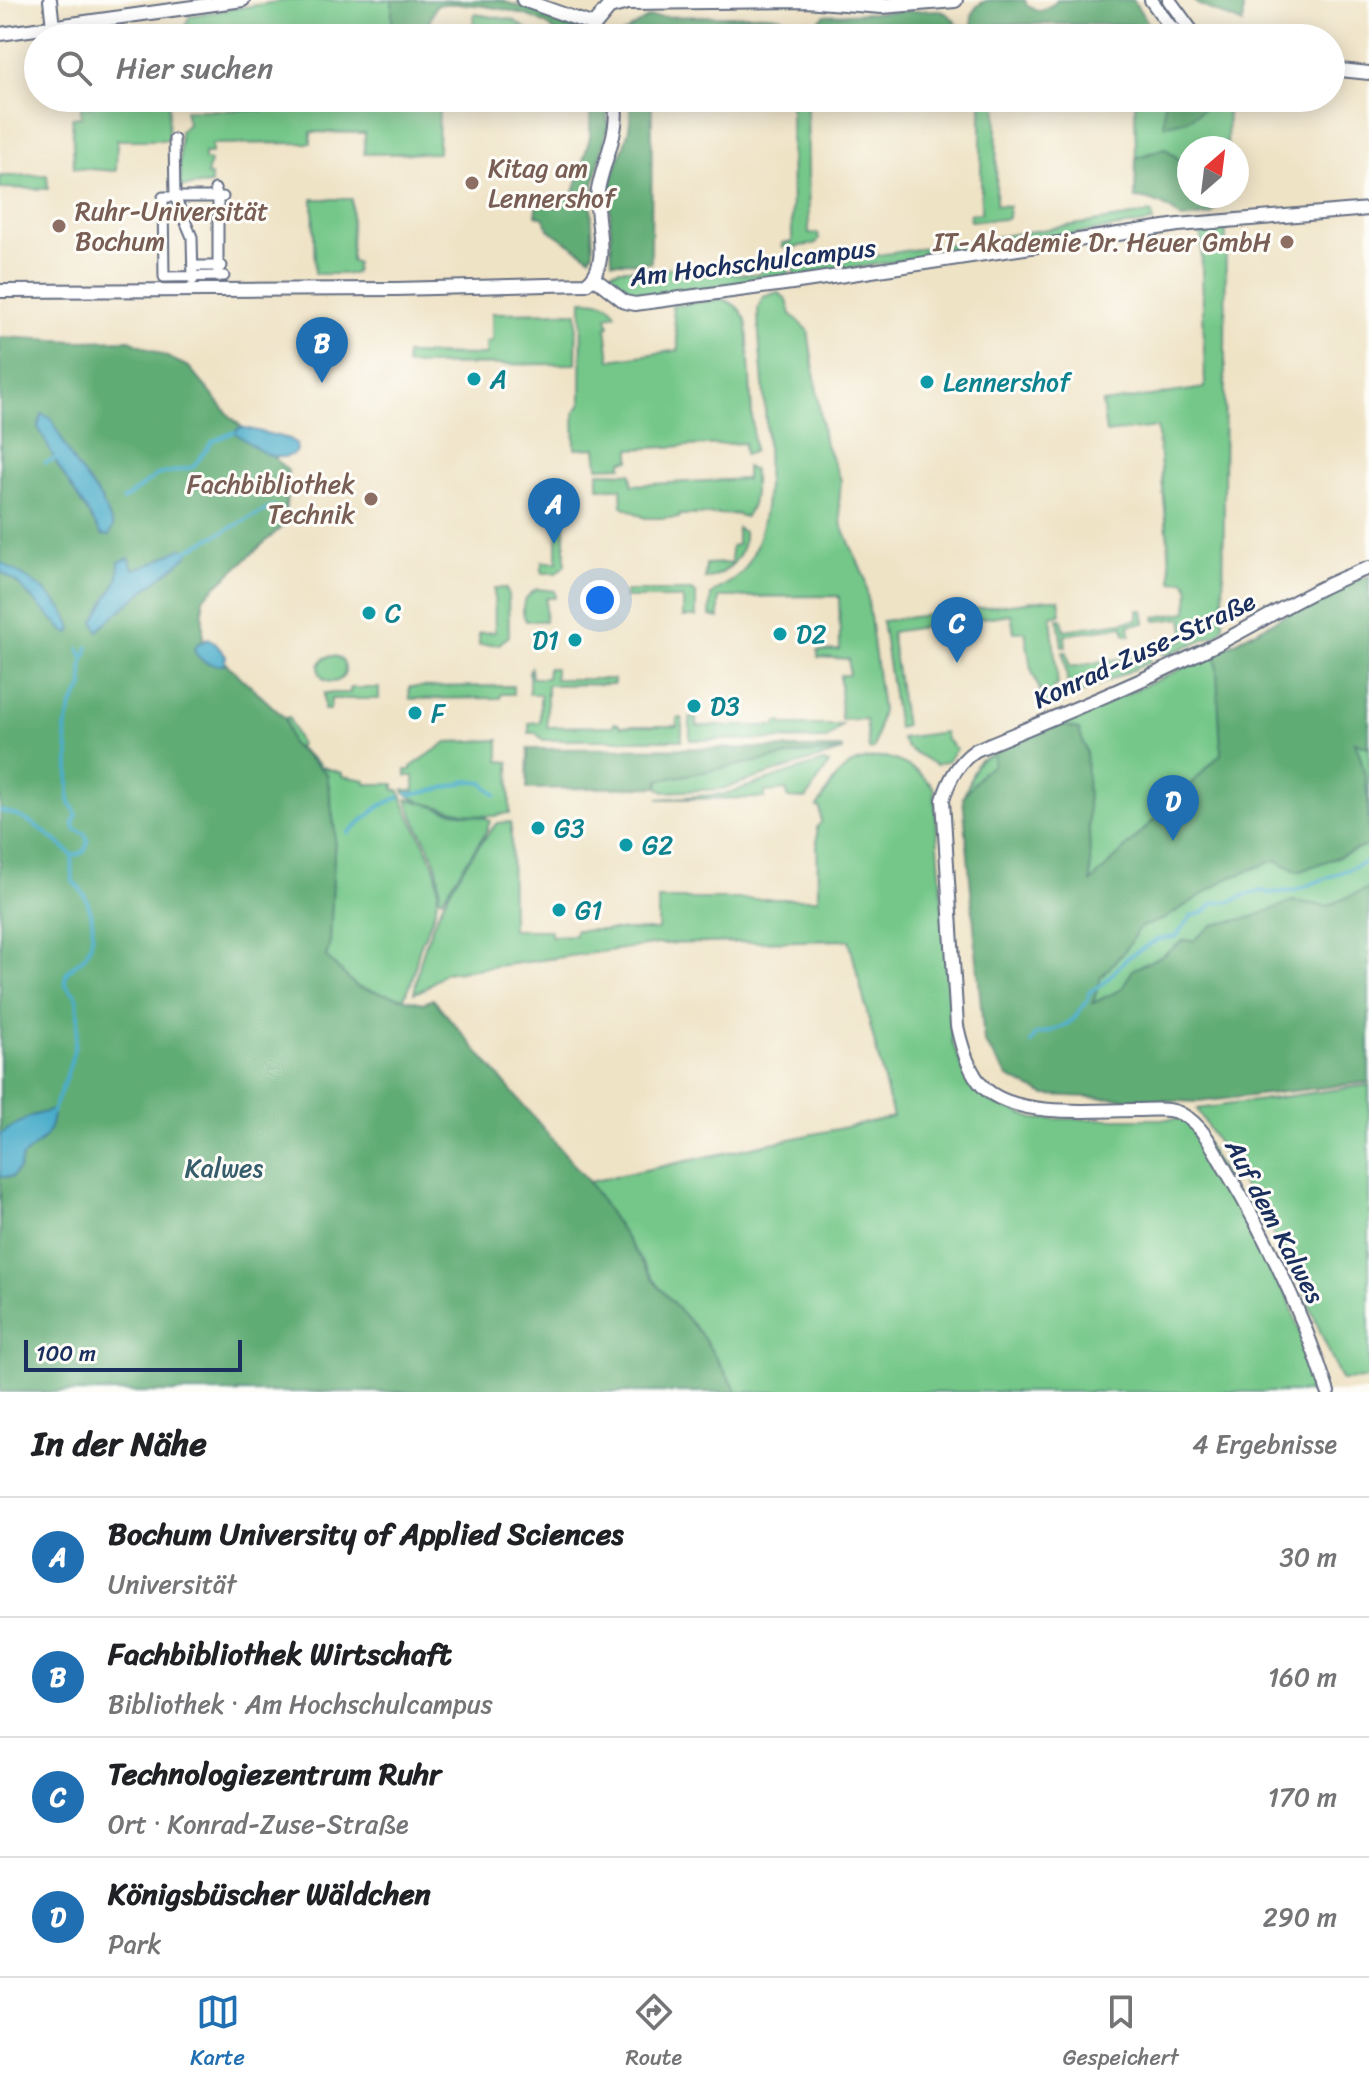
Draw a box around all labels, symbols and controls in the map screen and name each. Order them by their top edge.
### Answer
search box [24,24,1345,112]
text: Hier suchen [116,41,273,95]
icon: search [52,46,96,90]
north arrow [1177,136,1249,208]
place label: Kitag am Lennershof [488,145,618,221]
marker: Kitag am Lennershof [463,174,481,192]
place label: Ruhr-Universität Bochum [75,188,268,264]
marker: Ruhr-Universität Bochum [50,217,68,235]
place label: IT-Akademie Dr. Heuer GmbH [932,219,1272,265]
street label: Am Hochschulcampus [626,224,879,300]
marker: IT-Akademie Dr. Heuer GmbH [1278,233,1296,251]
pin: B [296,317,348,383]
place label: A [489,356,507,402]
place label: Lennershof [943,359,1073,405]
marker: A [465,370,483,388]
marker: Lennershof [918,373,936,391]
place label: Fachbibliothek Technik [187,461,355,537]
pin: A [528,478,580,544]
marker: Fachbibliothek Technik [362,490,380,508]
street label: Konrad-Zuse-Straße [1025,578,1263,722]
your location [580,580,620,620]
place label: C [385,590,401,636]
pin: C [931,597,983,663]
marker: C [360,604,378,622]
place label: D2 [796,611,827,657]
place label: D1 [532,617,559,663]
marker: D2 [771,625,789,643]
marker: D1 [566,631,584,649]
place label: D3 [710,683,740,729]
place label: F [431,690,447,736]
marker: D3 [685,697,703,715]
marker: F [406,704,424,722]
pin: D [1147,775,1199,841]
place label: G3 [554,805,584,851]
marker: G3 [529,819,547,837]
place label: G2 [642,822,673,868]
marker: G2 [617,836,635,854]
place label: G1 [575,887,602,933]
marker: G1 [550,901,568,919]
street label: Auf dem Kalwes [1212,1129,1338,1312]
park label: Kalwes [185,1145,263,1191]
text: 100 m [36,1334,96,1373]
scale bar [24,1336,242,1372]
text: In der Nähe [32,1414,207,1474]
text: 4 Ergebnisse [1192,1421,1337,1467]
text: Bochum University of Applied Sciences [108,1507,624,1561]
text: A [49,1534,67,1580]
text: 30 m [1280,1534,1337,1580]
text: Universität [108,1561,237,1607]
text: Fachbibliothek Wirtschaft [108,1627,452,1681]
text: B [50,1654,66,1700]
text: 160 m [1268,1654,1337,1700]
text: Bibliothek · Am Hochschulcampus [108,1681,493,1727]
text: Technologiezentrum Ruhr [108,1747,441,1801]
text: C [50,1774,66,1820]
text: 170 m [1268,1774,1337,1820]
text: Ort · Konrad-Zuse-Straße [108,1801,409,1847]
text: Königsbüscher Wäldchen [108,1867,431,1921]
text: D [50,1894,66,1940]
text: 290 m [1263,1894,1337,1940]
text: Park [108,1921,161,1967]
tab: Karte [190,1990,245,2077]
tab: Route [625,1990,682,2077]
tab: Gespeichert [1063,1990,1179,2077]

